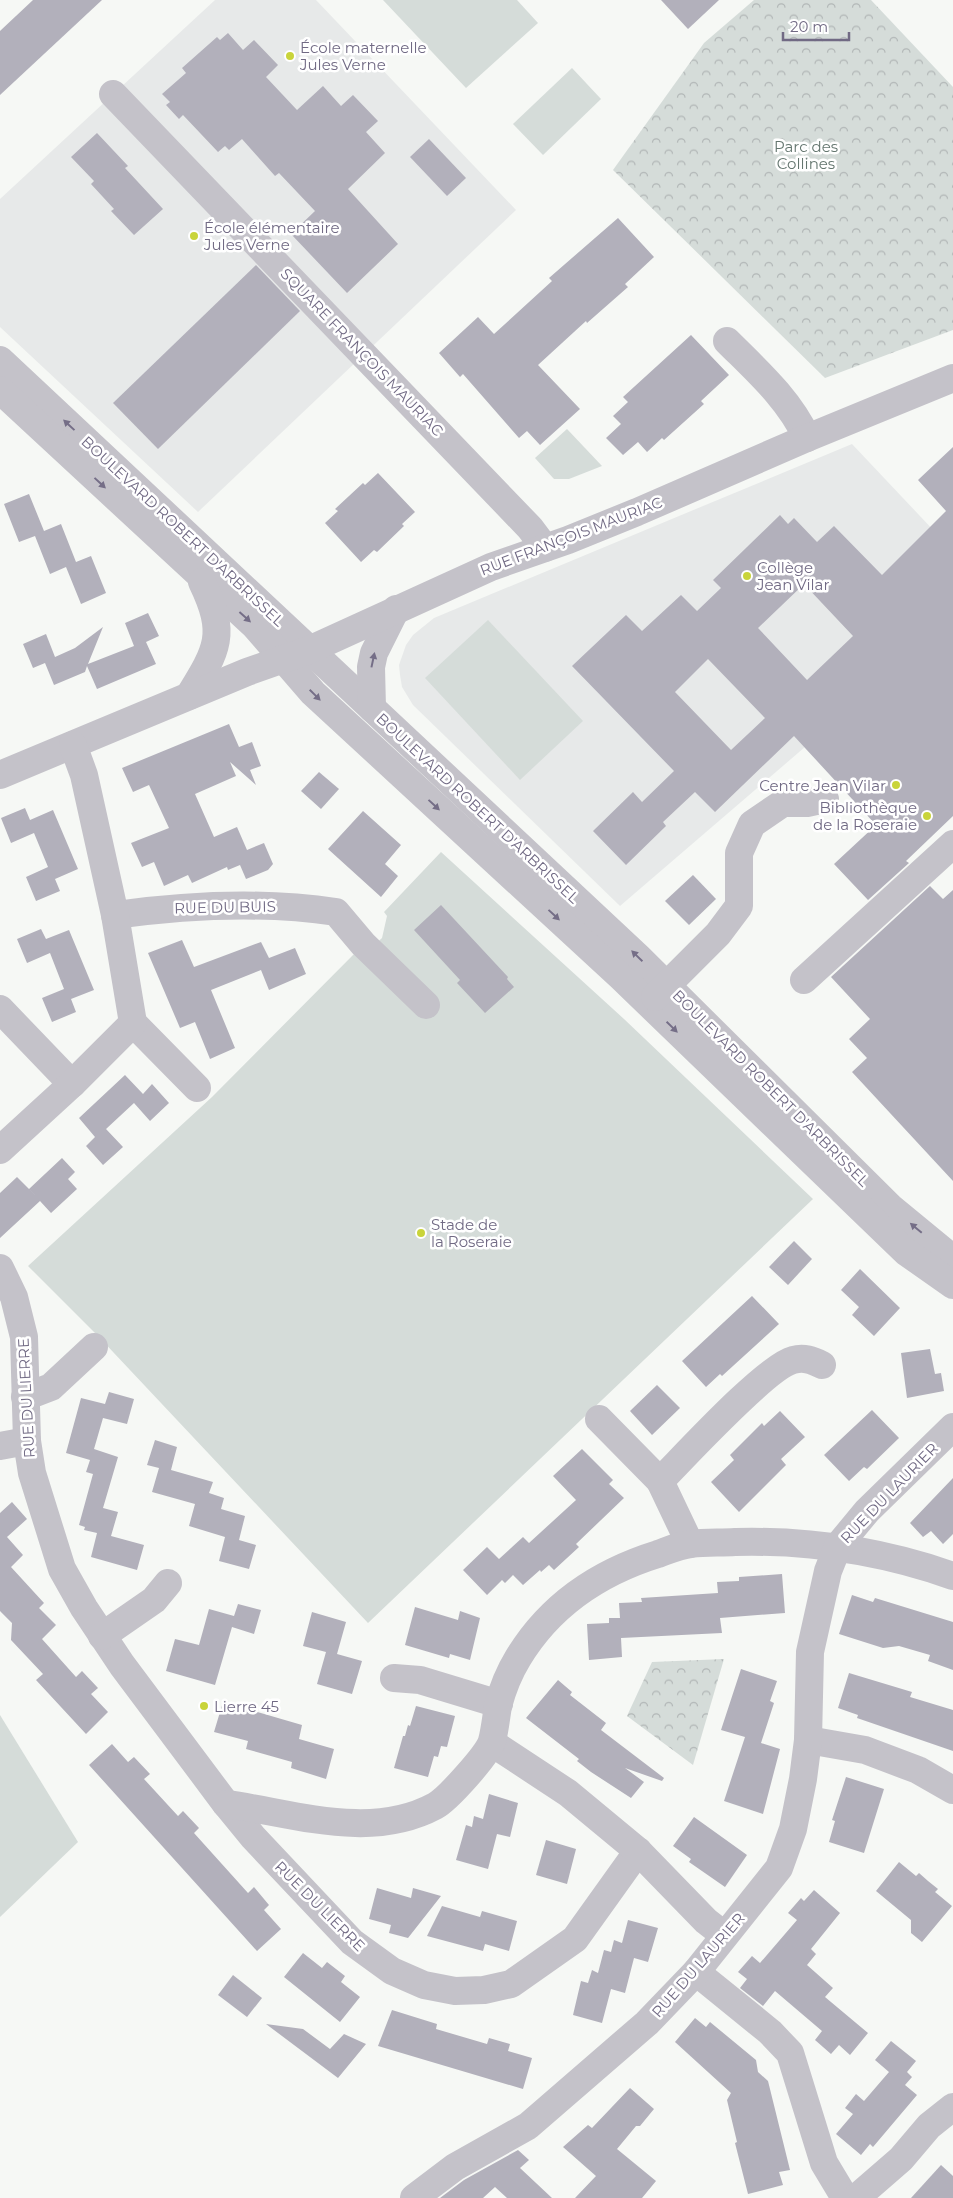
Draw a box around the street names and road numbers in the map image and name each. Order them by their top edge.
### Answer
street label: SQUARE FRANÇOIS MAURIAC [277,264,448,440]
street label: BOULEVARD ROBERT D'ARBRISSEL [78,432,289,630]
street label: RUE FRANÇOIS MAURIAC [477,492,665,580]
street label: BOULEVARD ROBERT D'ARBRISSEL [373,709,584,907]
street label: RUE DU BUIS [174,897,276,917]
street label: BOULEVARD ROBERT D'ARBRISSEL [669,986,873,1190]
street label: RUE DU LIERRE [13,1338,39,1458]
street label: RUE DU LAURIER [836,1439,942,1547]
street label: RUE DU LIERRE [271,1857,369,1955]
street label: RUE DU LAURIER [647,1909,749,2021]

